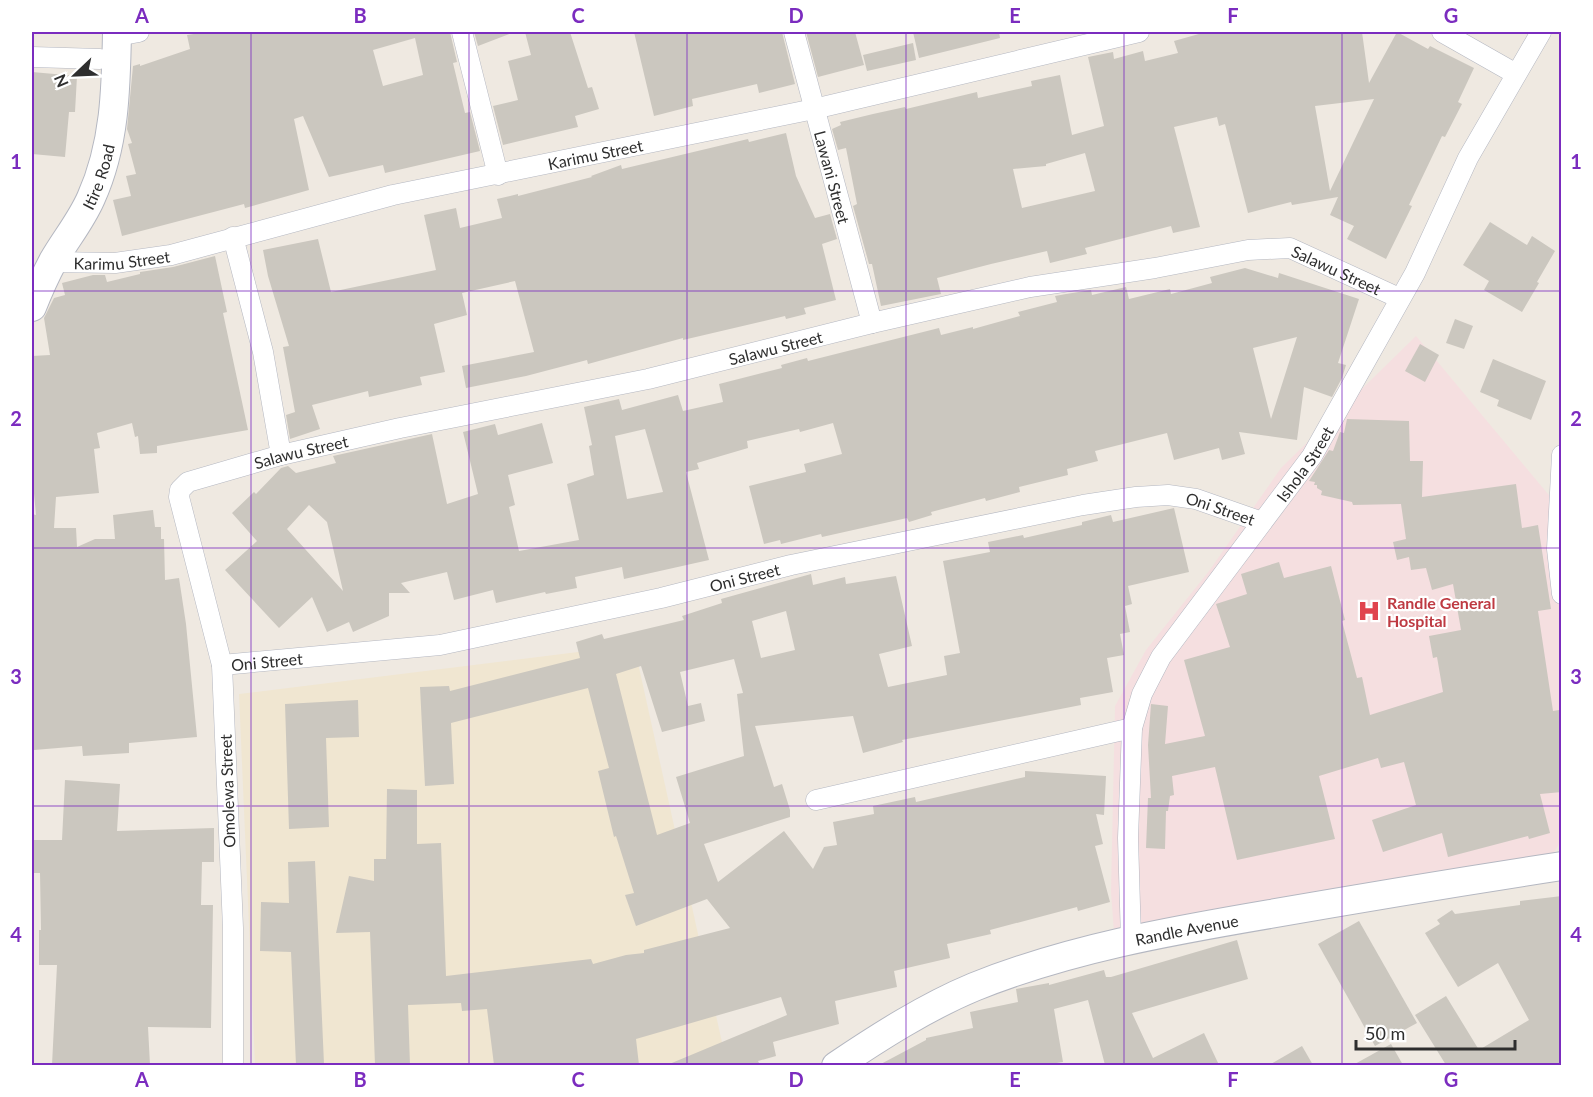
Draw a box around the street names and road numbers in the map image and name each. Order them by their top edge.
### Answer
street label: Lawani Street [811,128,854,226]
street label: Karimu Street [546,135,645,173]
street label: Itire Road [78,142,117,212]
street label: Salawu Street [1289,241,1384,298]
street label: Karimu Street [74,246,171,272]
street label: Salawu Street [727,326,825,368]
street label: Ishola Street [1272,422,1337,505]
street label: Salawu Street [252,431,350,472]
street label: Oni Street [1185,488,1258,528]
street label: Oni Street [707,559,782,595]
street label: Oni Street [230,648,304,674]
street label: Omolewa Street [216,734,238,848]
street label: Randle Avenue [1133,910,1240,948]

